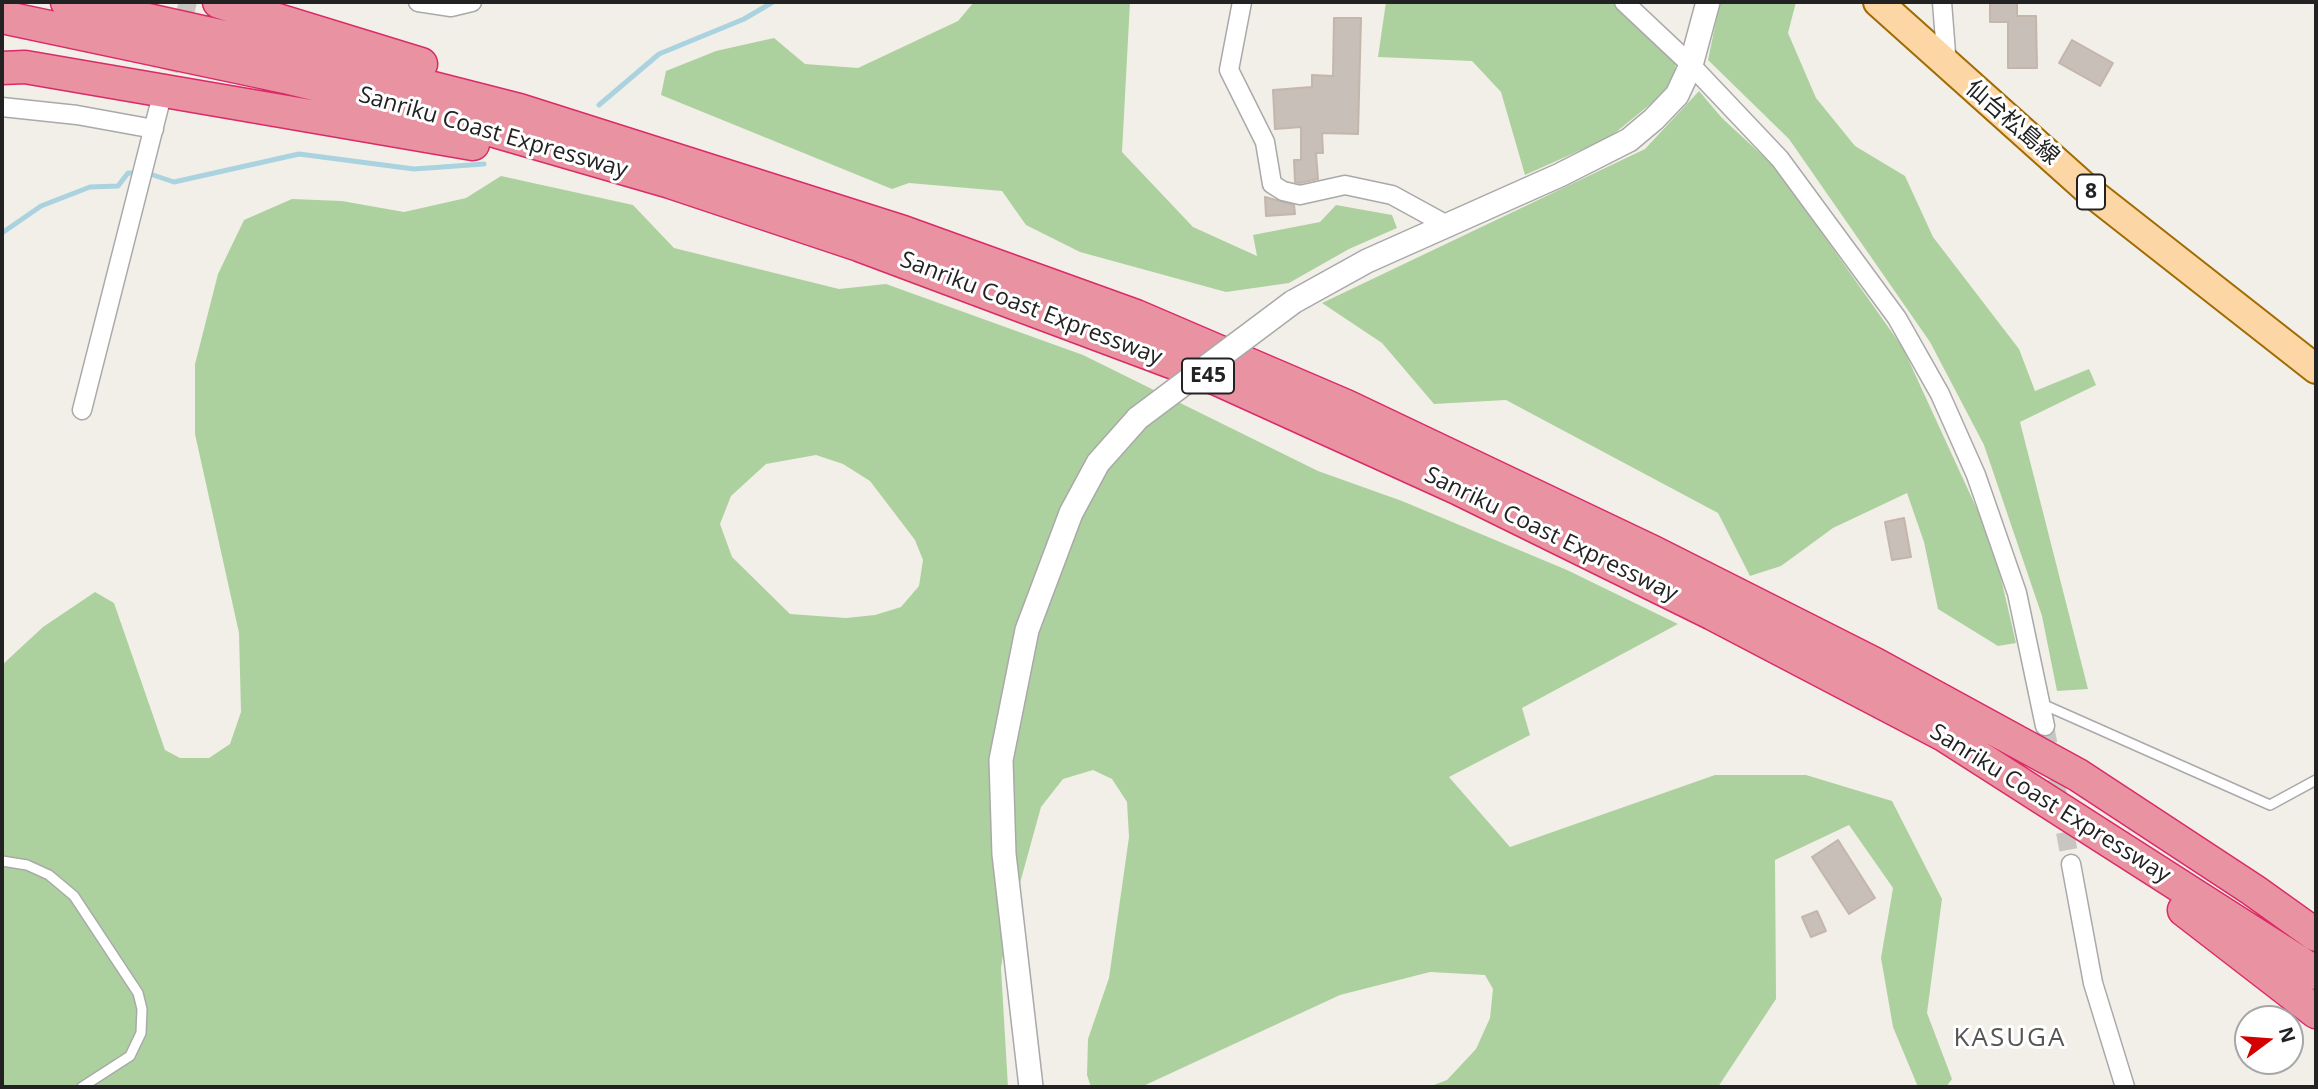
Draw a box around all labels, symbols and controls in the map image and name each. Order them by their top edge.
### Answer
street label: 仙台松島線 [1960,75,2064,171]
street label: Sanriku Coast Expressway [355,81,631,185]
road number: 8 [2077,174,2105,210]
street label: Sanriku Coast Expressway [896,246,1166,372]
road number: E45 [1182,358,1234,394]
street label: Sanriku Coast Expressway [1420,462,1682,608]
street label: Sanriku Coast Expressway [1925,719,2175,889]
north arrow [2234,1005,2304,1075]
district label: KASUGA [1954,1023,2066,1055]
text: N [2273,1024,2302,1046]

